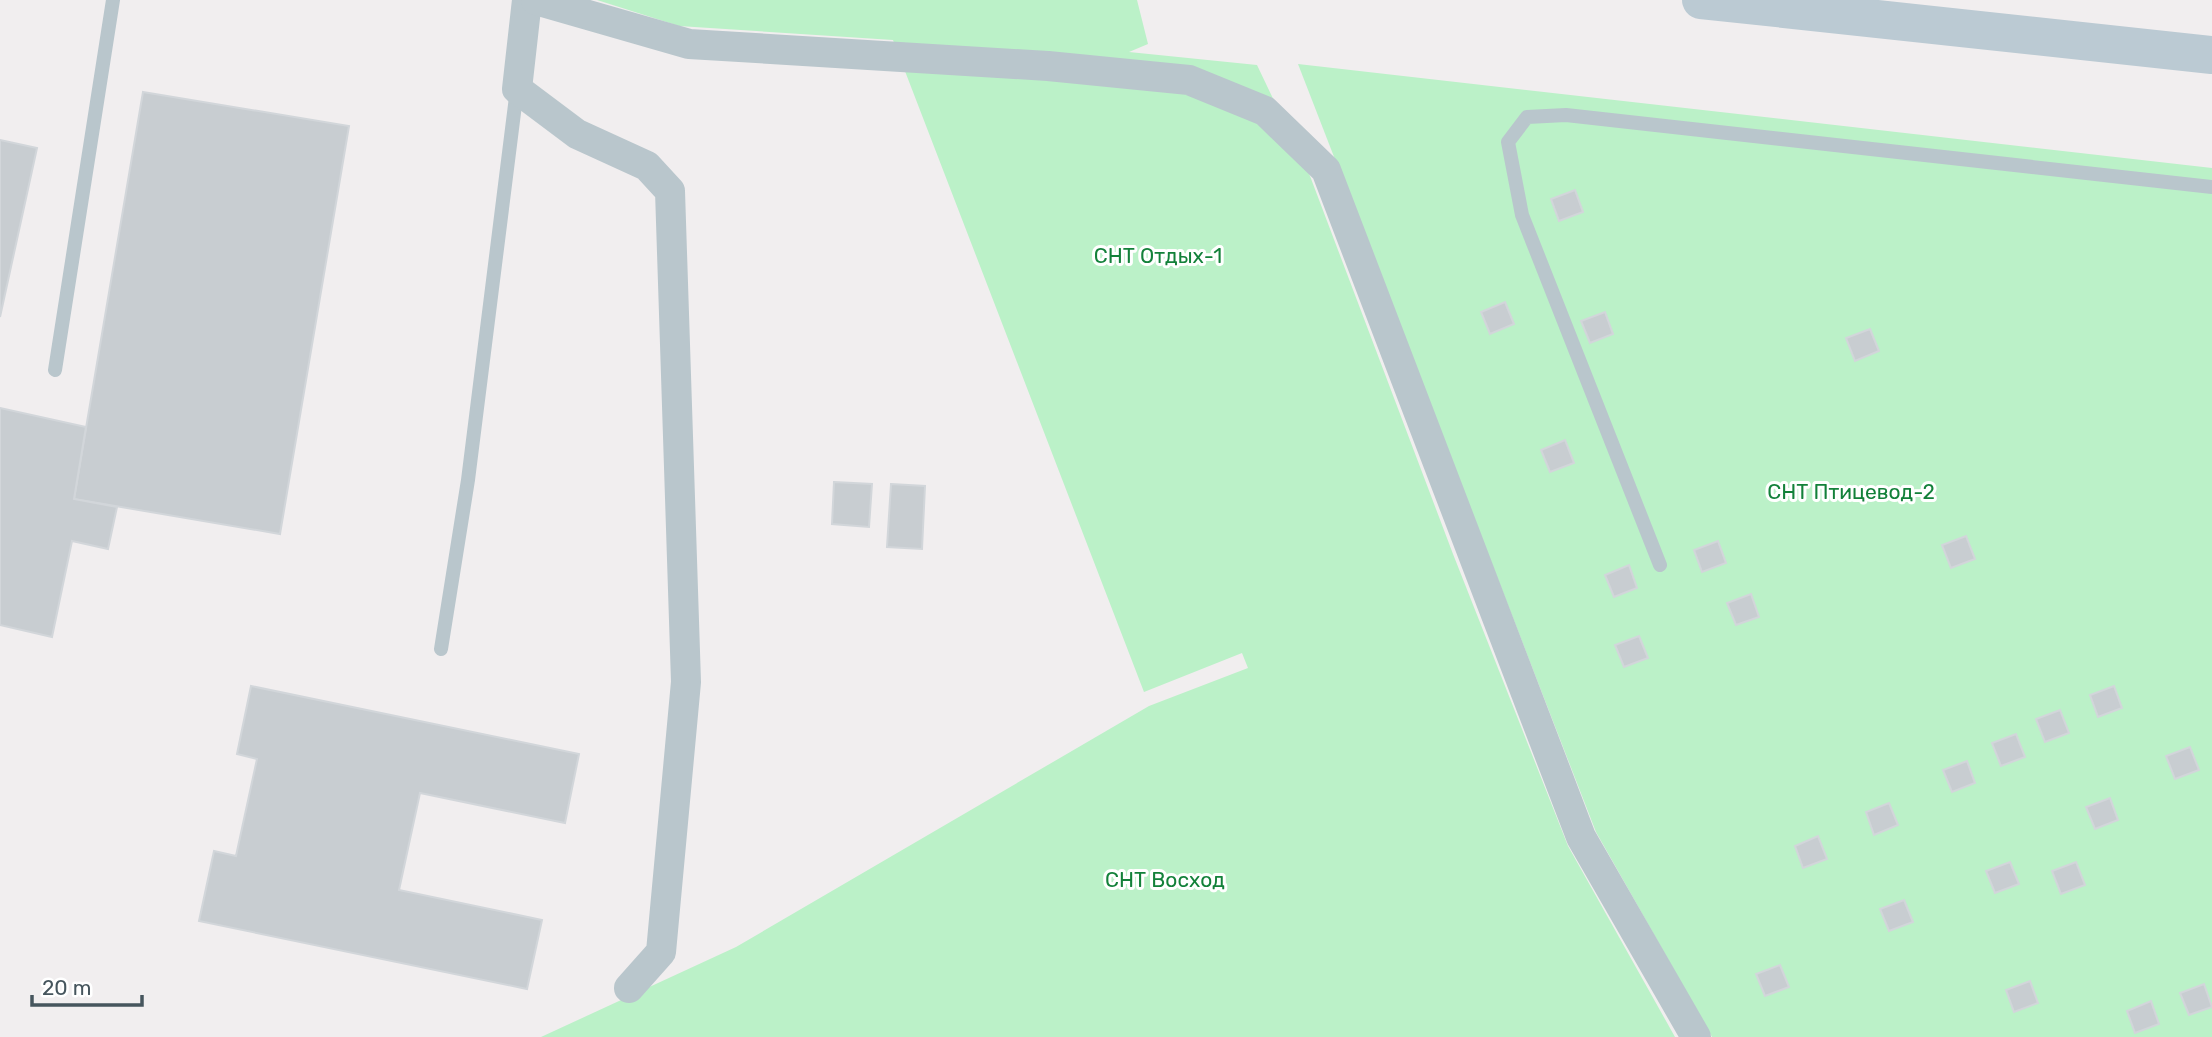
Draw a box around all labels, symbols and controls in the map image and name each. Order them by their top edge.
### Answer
park label: СНТ Отдых-1 [1094,243,1222,268]
park label: СНТ Птицевод-2 [1767,479,1935,504]
park label: СНТ Восход [1105,867,1225,892]
scale bar [32,964,142,1008]
text: 20 m [42,975,91,1000]

